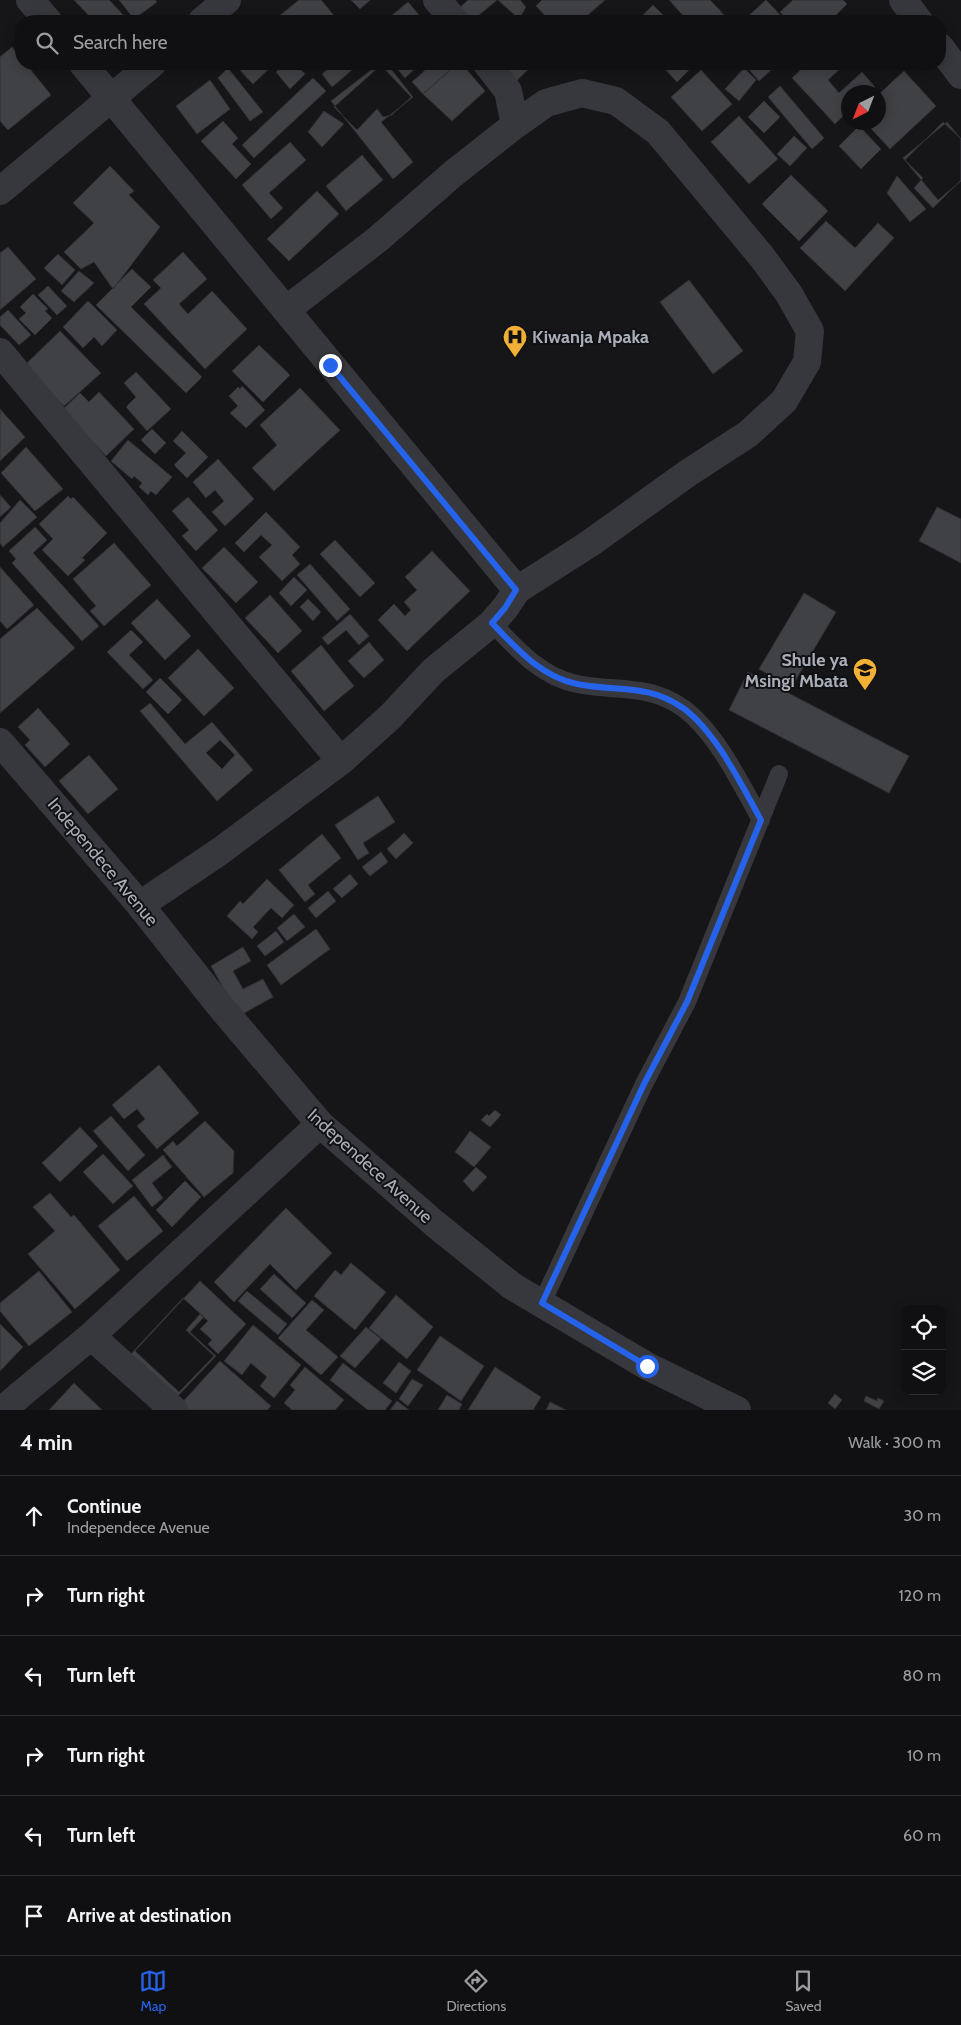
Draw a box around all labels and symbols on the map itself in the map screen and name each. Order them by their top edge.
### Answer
north arrow [841,85,886,130]
hospital icon: Kiwanja Mpaka [502,324,528,358]
place label: Kiwanja Mpaka [532,326,649,348]
route end [319,354,342,377]
place label: Shule ya Msingi Mbata [744,649,848,692]
school or university icon: Shule ya Msingi Mbata [852,657,878,691]
street label: Independece Avenue [43,793,163,931]
street label: Independece Avenue [303,1104,437,1228]
route start [636,1355,659,1378]

